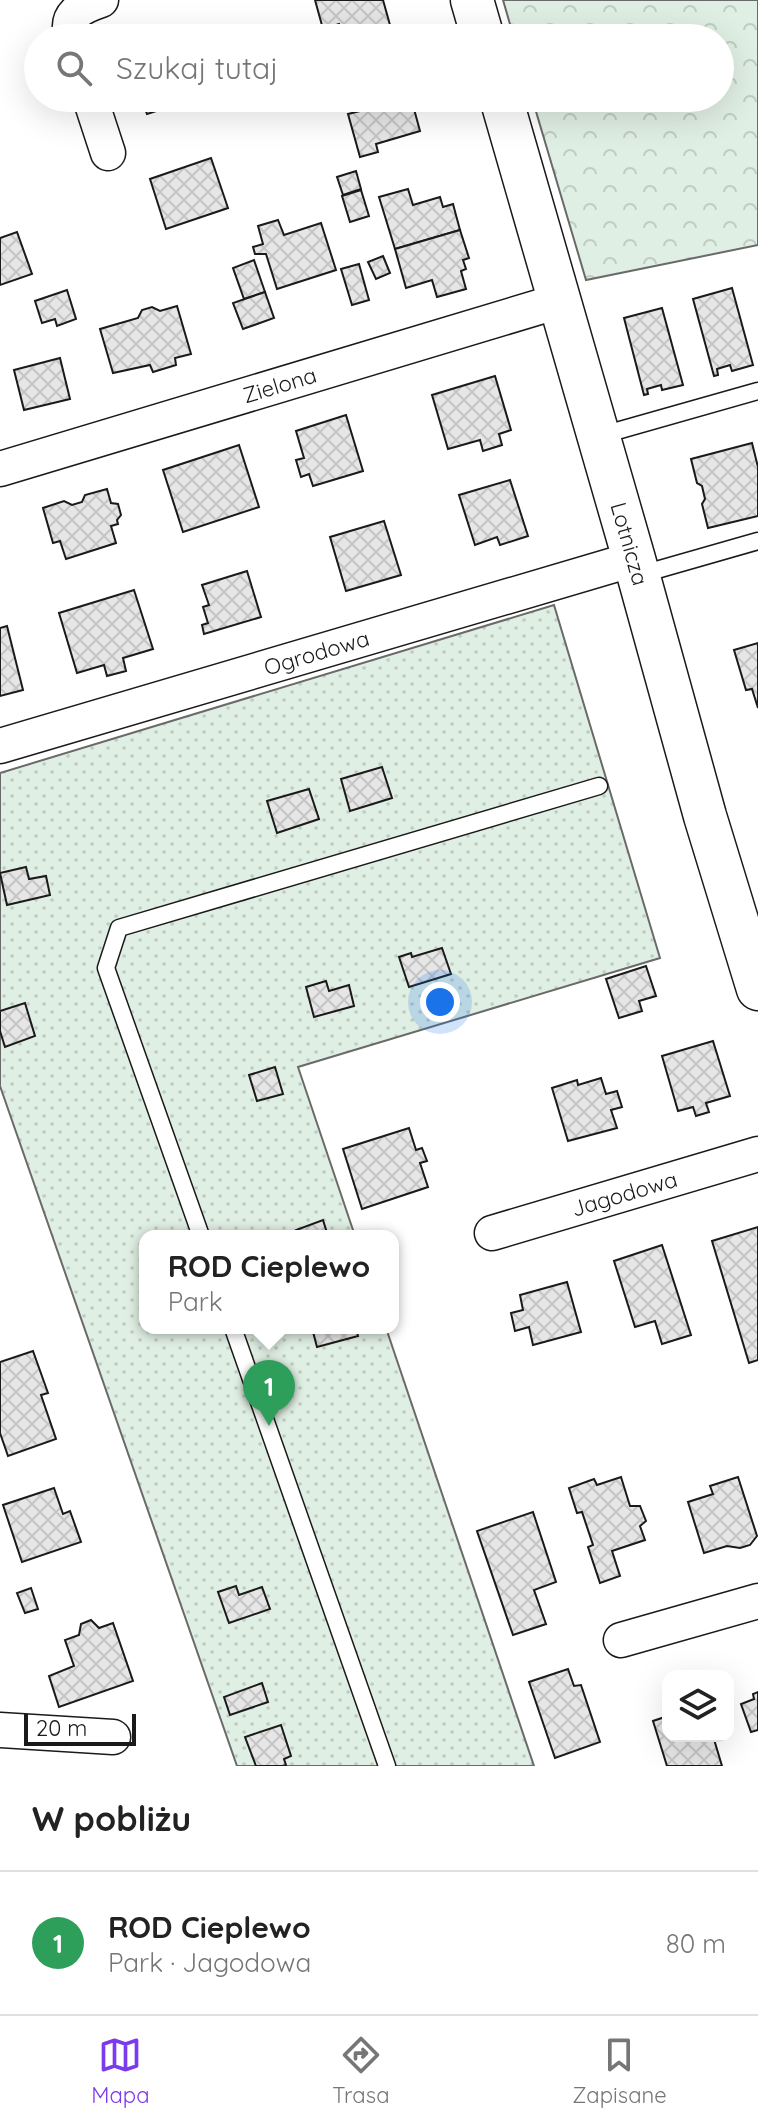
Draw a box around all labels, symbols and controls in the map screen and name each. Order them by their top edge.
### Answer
search box [24,24,734,112]
icon: search [52,46,96,90]
text: Szukaj tutaj [116,49,278,87]
street label: Zielona [239,361,320,409]
street label: Lotnicza [604,499,655,589]
street label: Ogrodowa [261,624,373,681]
your location [420,982,460,1022]
street label: Jagodowa [568,1165,681,1223]
popup [139,1230,399,1334]
text: ROD Cieplewo [168,1247,370,1285]
text: Park [168,1285,223,1318]
pin: 1 [243,1360,295,1426]
map controls [662,1670,734,1742]
button: layers [662,1670,734,1742]
scale bar [24,1710,136,1746]
text: 20 m [36,1714,87,1742]
text: W pobliżu [32,1797,191,1840]
text: ROD Cieplewo [108,1908,311,1946]
text: 1 [53,1927,63,1960]
text: 80 m [666,1927,726,1960]
text: Park · Jagodowa [108,1946,311,1979]
tab: Mapa [91,2033,150,2109]
tab: Trasa [332,2033,390,2109]
tab: Zapisane [572,2033,667,2109]

